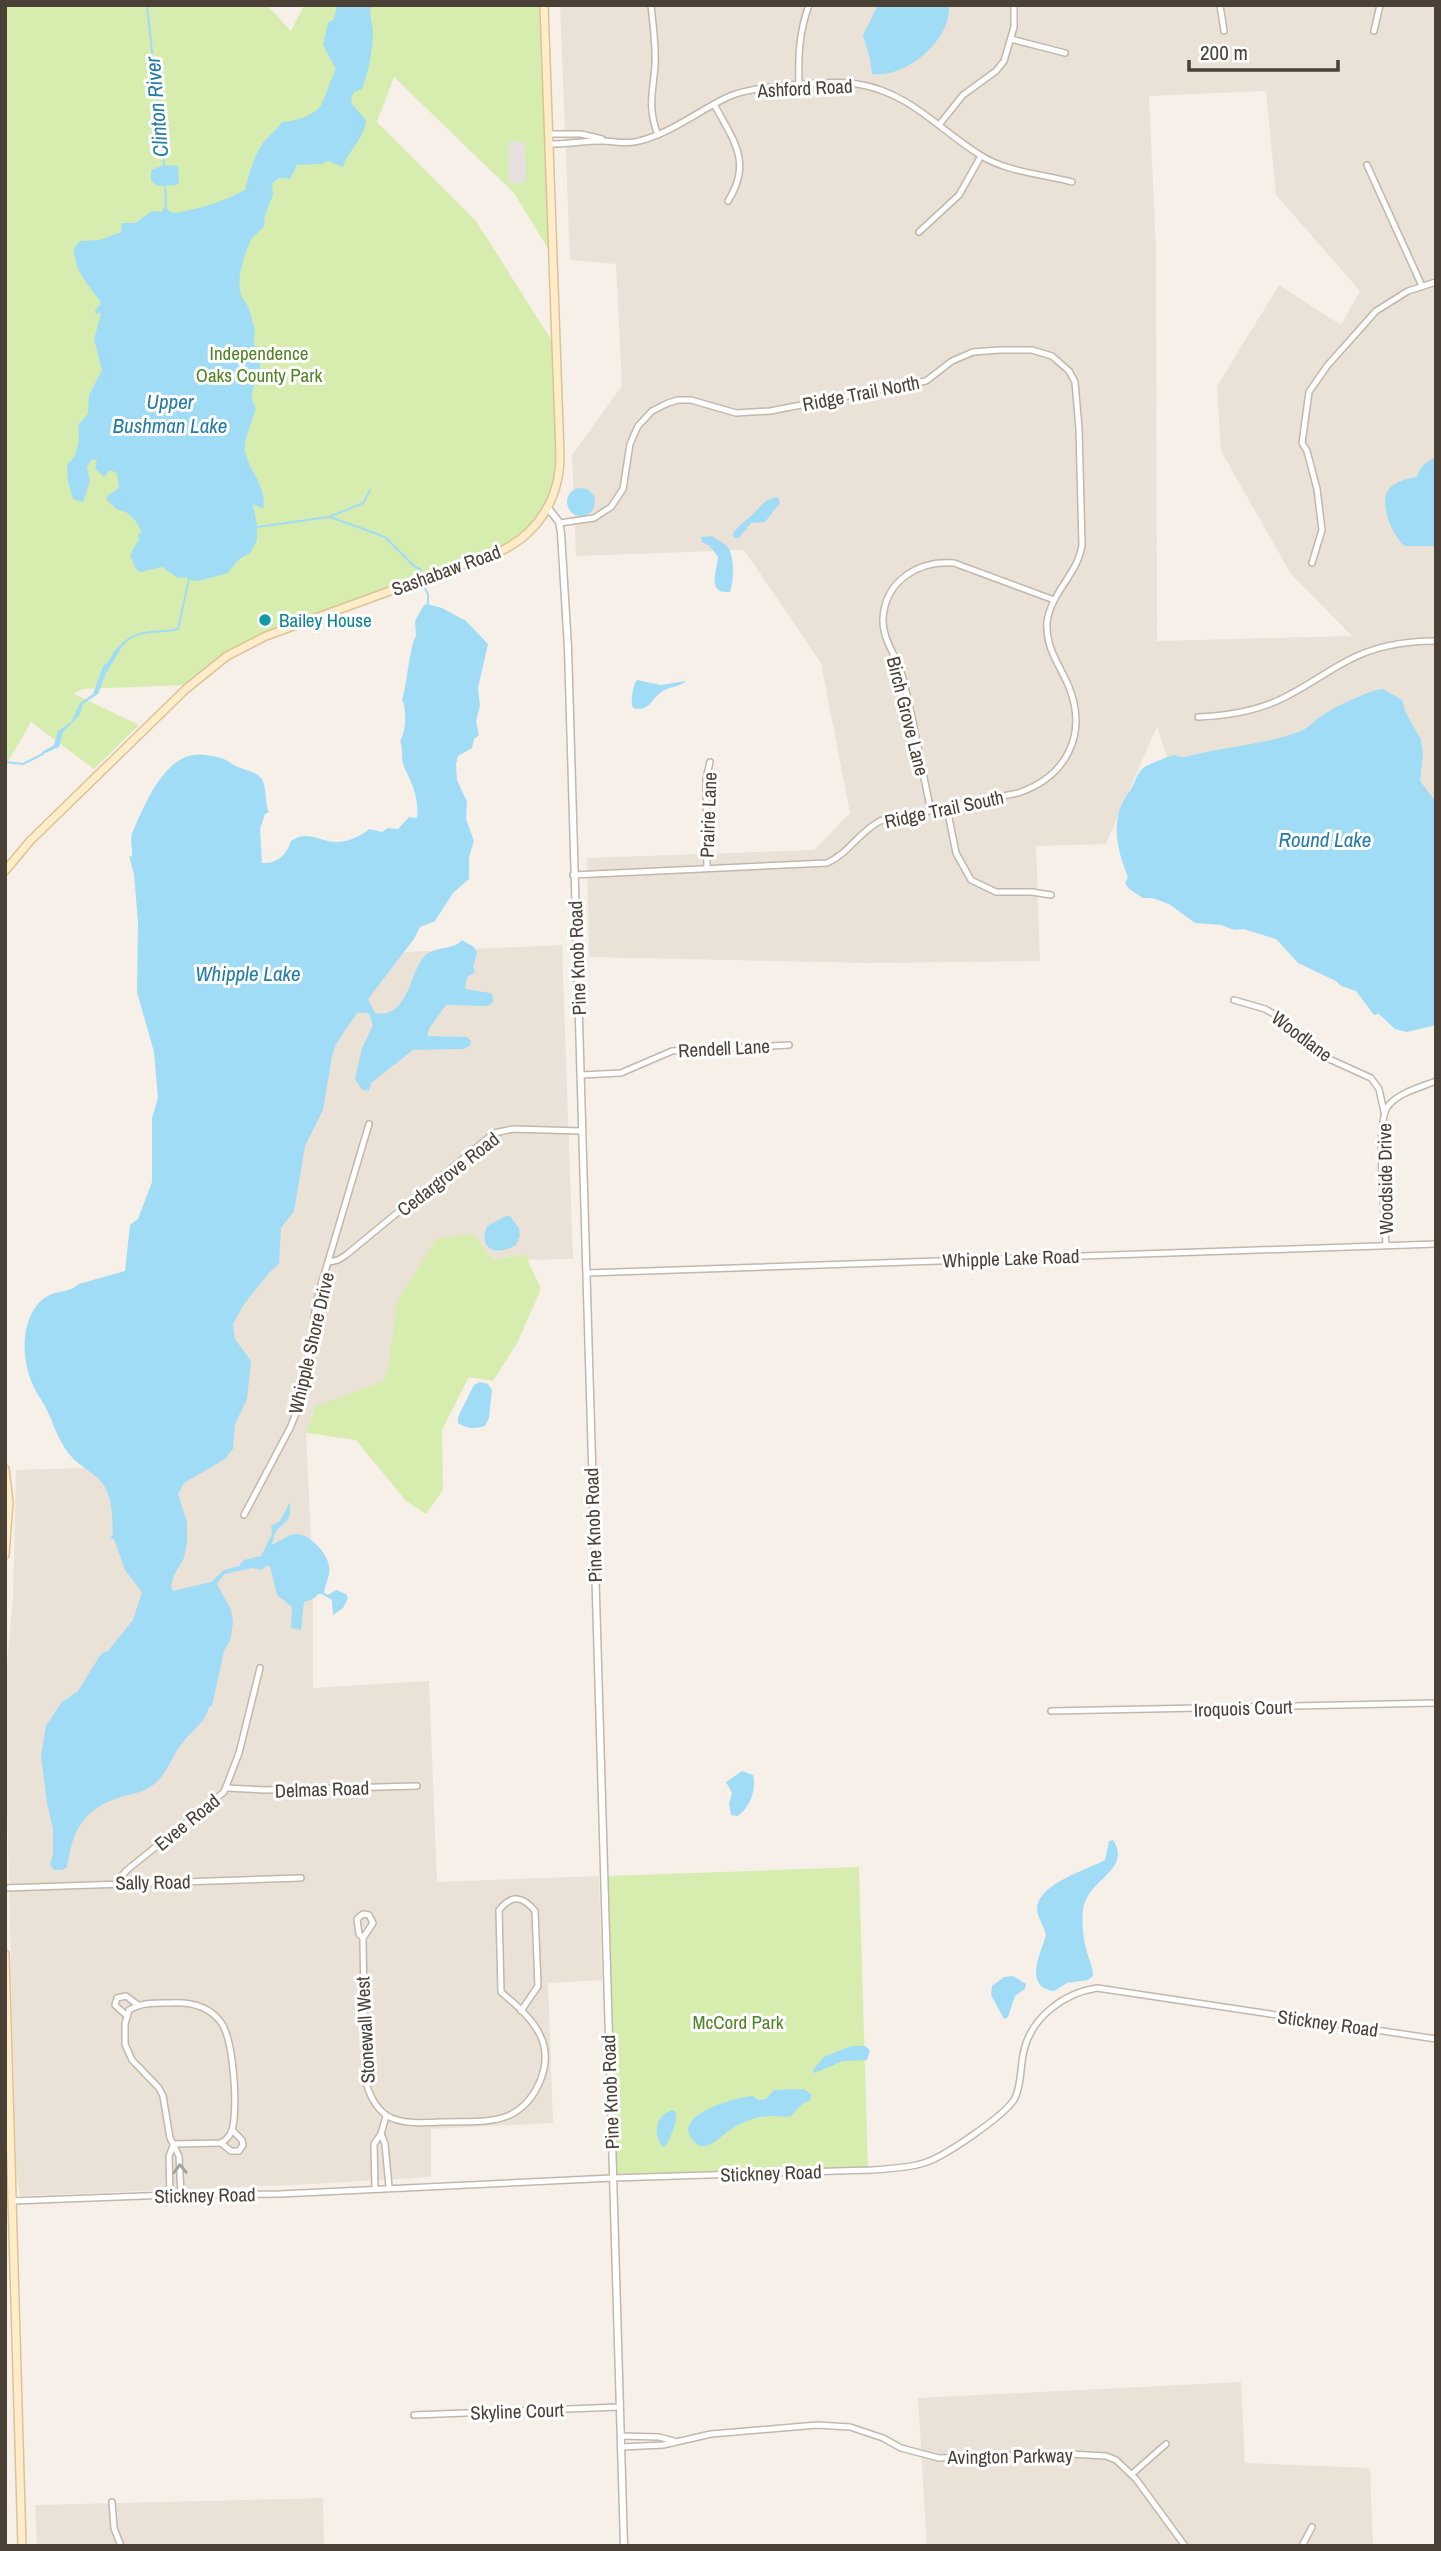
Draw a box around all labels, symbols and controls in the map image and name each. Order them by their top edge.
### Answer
scale bar [1189,28,1338,72]
text: 200 m [1200,38,1248,67]
water label: Clinton River [138,54,175,158]
street label: Ashford Road [756,73,853,104]
park label: Independence Oaks County Park [196,340,322,388]
street label: Ridge Trail North [800,369,922,417]
water label: Upper Bushman Lake [113,387,227,440]
street label: Sashabaw Road [388,538,504,602]
place label: Bailey House [279,607,372,633]
marker: Bailey House [257,612,273,628]
street label: Birch Grove Lane [881,654,935,778]
street label: Prairie Lane [694,772,722,858]
street label: Ridge Trail South [882,784,1006,834]
water label: Round Lake [1279,825,1371,854]
street label: Pine Knob Road [562,900,592,1016]
water label: Whipple Lake [195,959,301,988]
street label: Woodlane [1266,1005,1338,1067]
street label: Rendell Lane [677,1033,771,1063]
street label: Woodside Drive [1371,1123,1399,1235]
street label: Cedargrove Road [392,1126,504,1222]
street label: Whipple Lake Road [942,1243,1080,1273]
street label: Whipple Shore Drive [282,1270,340,1416]
street label: Pine Knob Road [578,1467,608,1583]
street label: Iroquois Court [1193,1693,1293,1723]
street label: Delmas Road [274,1774,370,1804]
street label: Evee Road [149,1788,225,1856]
street label: Sally Road [115,1868,191,1896]
street label: Stonewall West [349,1975,381,2084]
street label: Stickney Road [1276,2003,1380,2043]
park label: McCord Park [693,2009,784,2035]
street label: Pine Knob Road [595,2034,625,2150]
street label: Stickney Road [720,2158,822,2188]
one-way arrow [172,2163,187,2174]
street label: Stickney Road [154,2181,256,2209]
street label: Skyline Court [470,2396,565,2426]
street label: Avington Parkway [946,2442,1073,2470]

